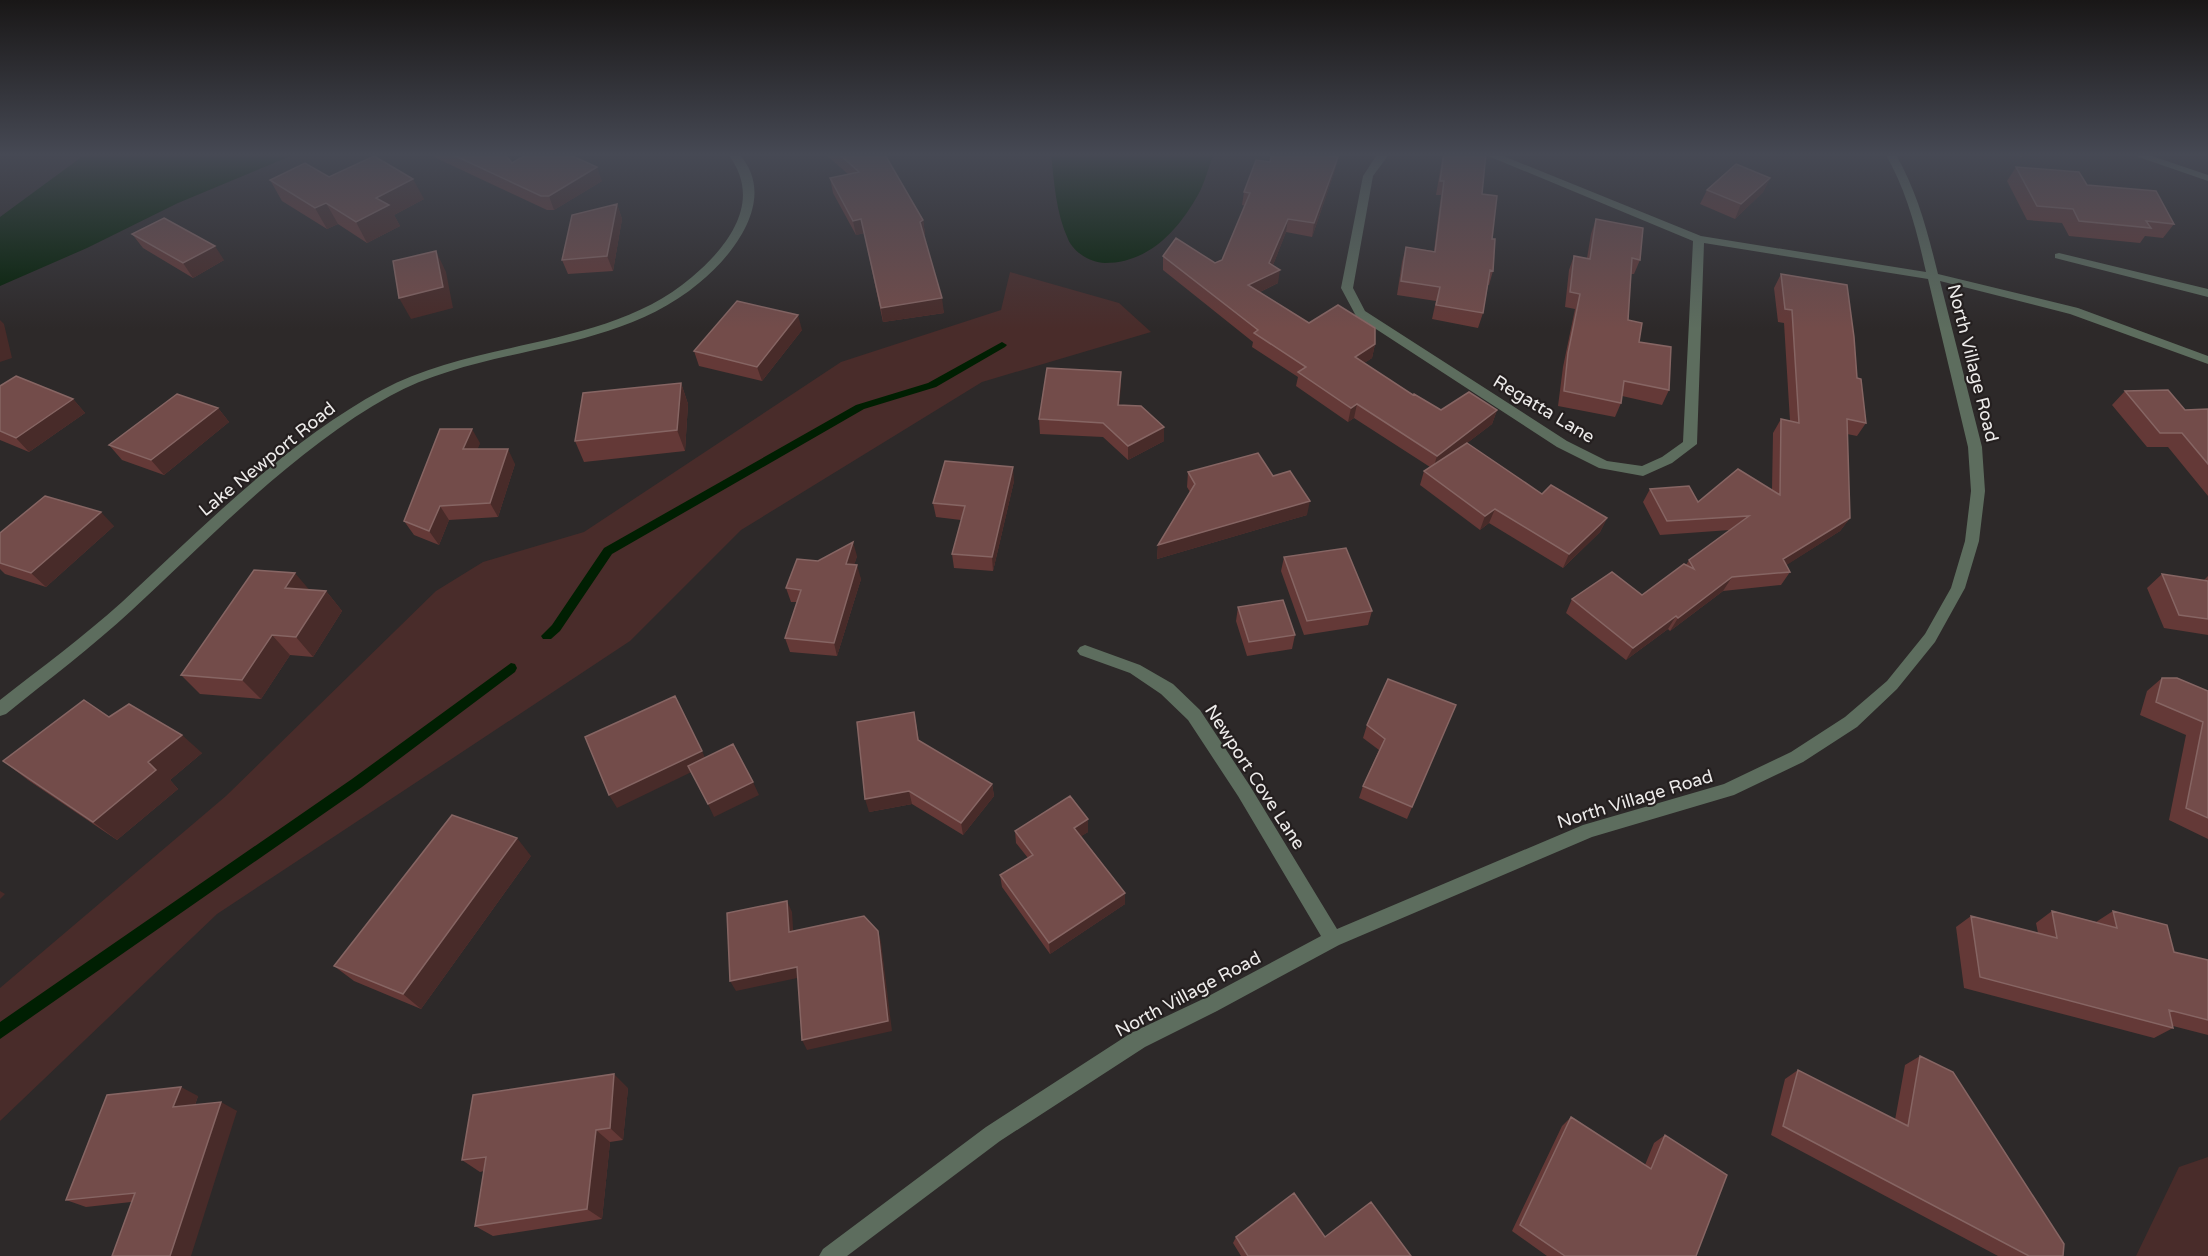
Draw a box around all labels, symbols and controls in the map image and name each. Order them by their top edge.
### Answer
street label: North Village Road [1943,282,2003,444]
street label: Regatta Lane [1489,370,1599,448]
street label: Lake Newport Road [194,397,340,521]
street label: Newport Cove Lane [1200,700,1310,854]
street label: North Village Road [1554,765,1716,833]
street label: North Village Road [1111,946,1265,1042]

